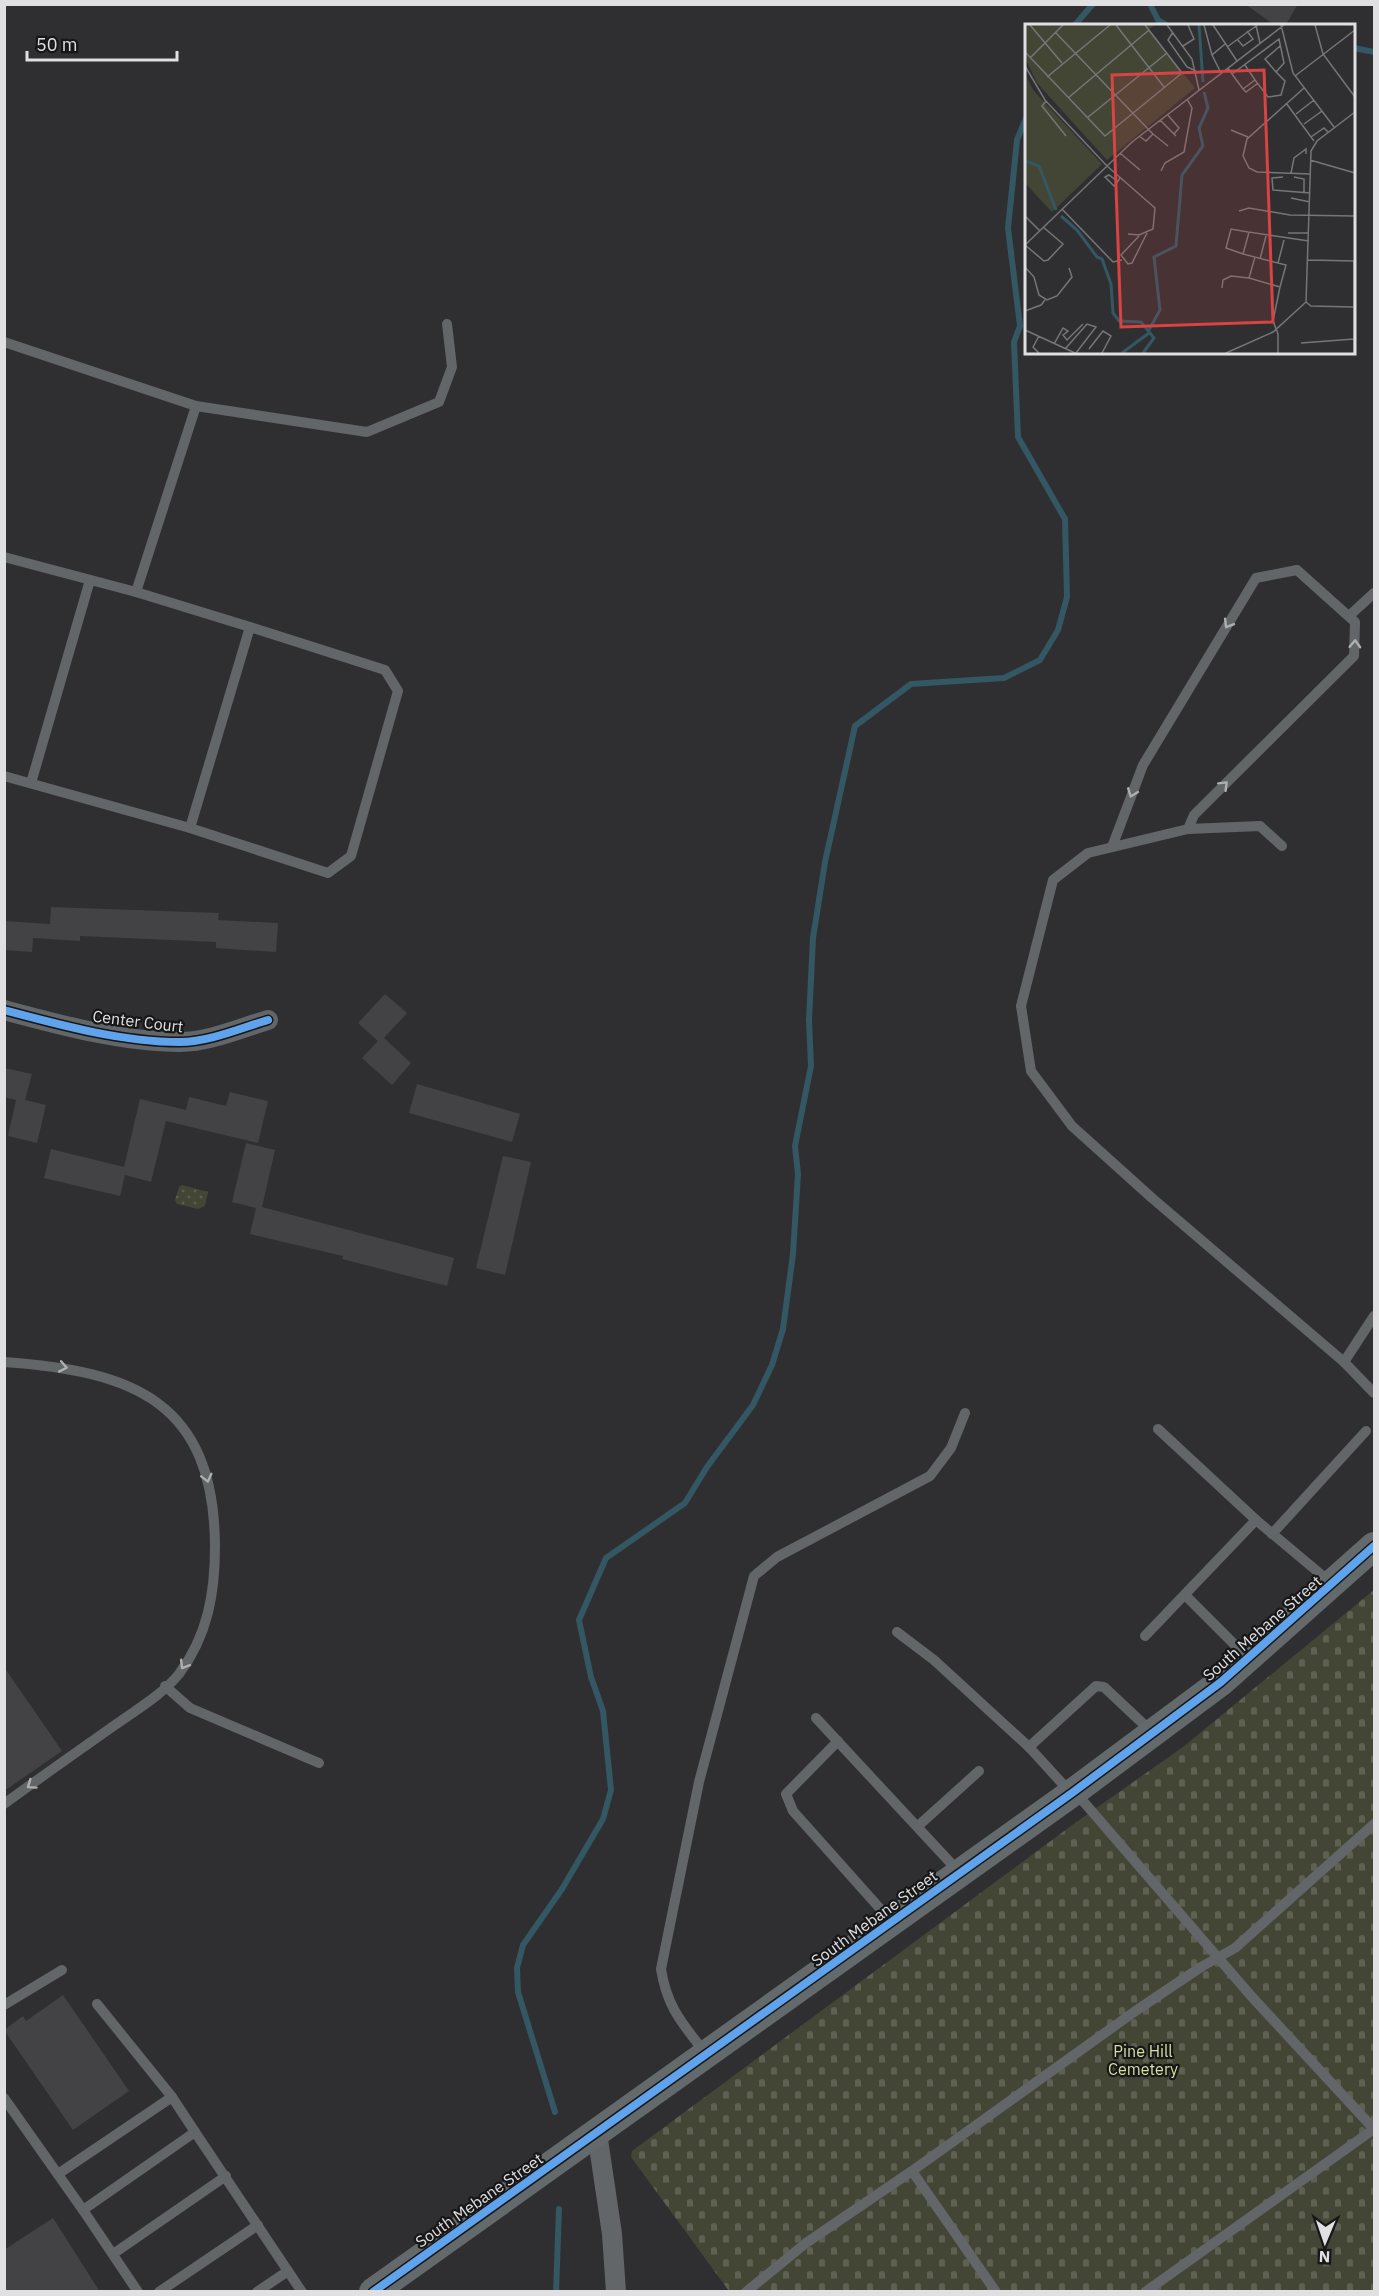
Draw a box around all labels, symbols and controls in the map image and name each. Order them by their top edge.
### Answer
scale bar [27,24,177,62]
inset map [1025,24,1355,354]
text: 50 m [36,33,78,56]
one-way arrow [1224,618,1236,628]
one-way arrow [1348,639,1361,648]
one-way arrow [1217,781,1228,792]
one-way arrow [1127,787,1140,798]
street label: Center Court [91,1006,185,1036]
one-way arrow [57,1360,67,1373]
one-way arrow [200,1473,213,1483]
street label: South Mebane Street [1198,1571,1326,1685]
one-way arrow [180,1659,191,1670]
one-way arrow [26,1778,37,1789]
street label: South Mebane Street [807,1866,941,1970]
park label: Pine Hill Cemetery [1108,2041,1178,2079]
street label: South Mebane Street [411,2149,547,2251]
north arrow [1295,2212,1355,2272]
text: N [1318,2247,1331,2267]

